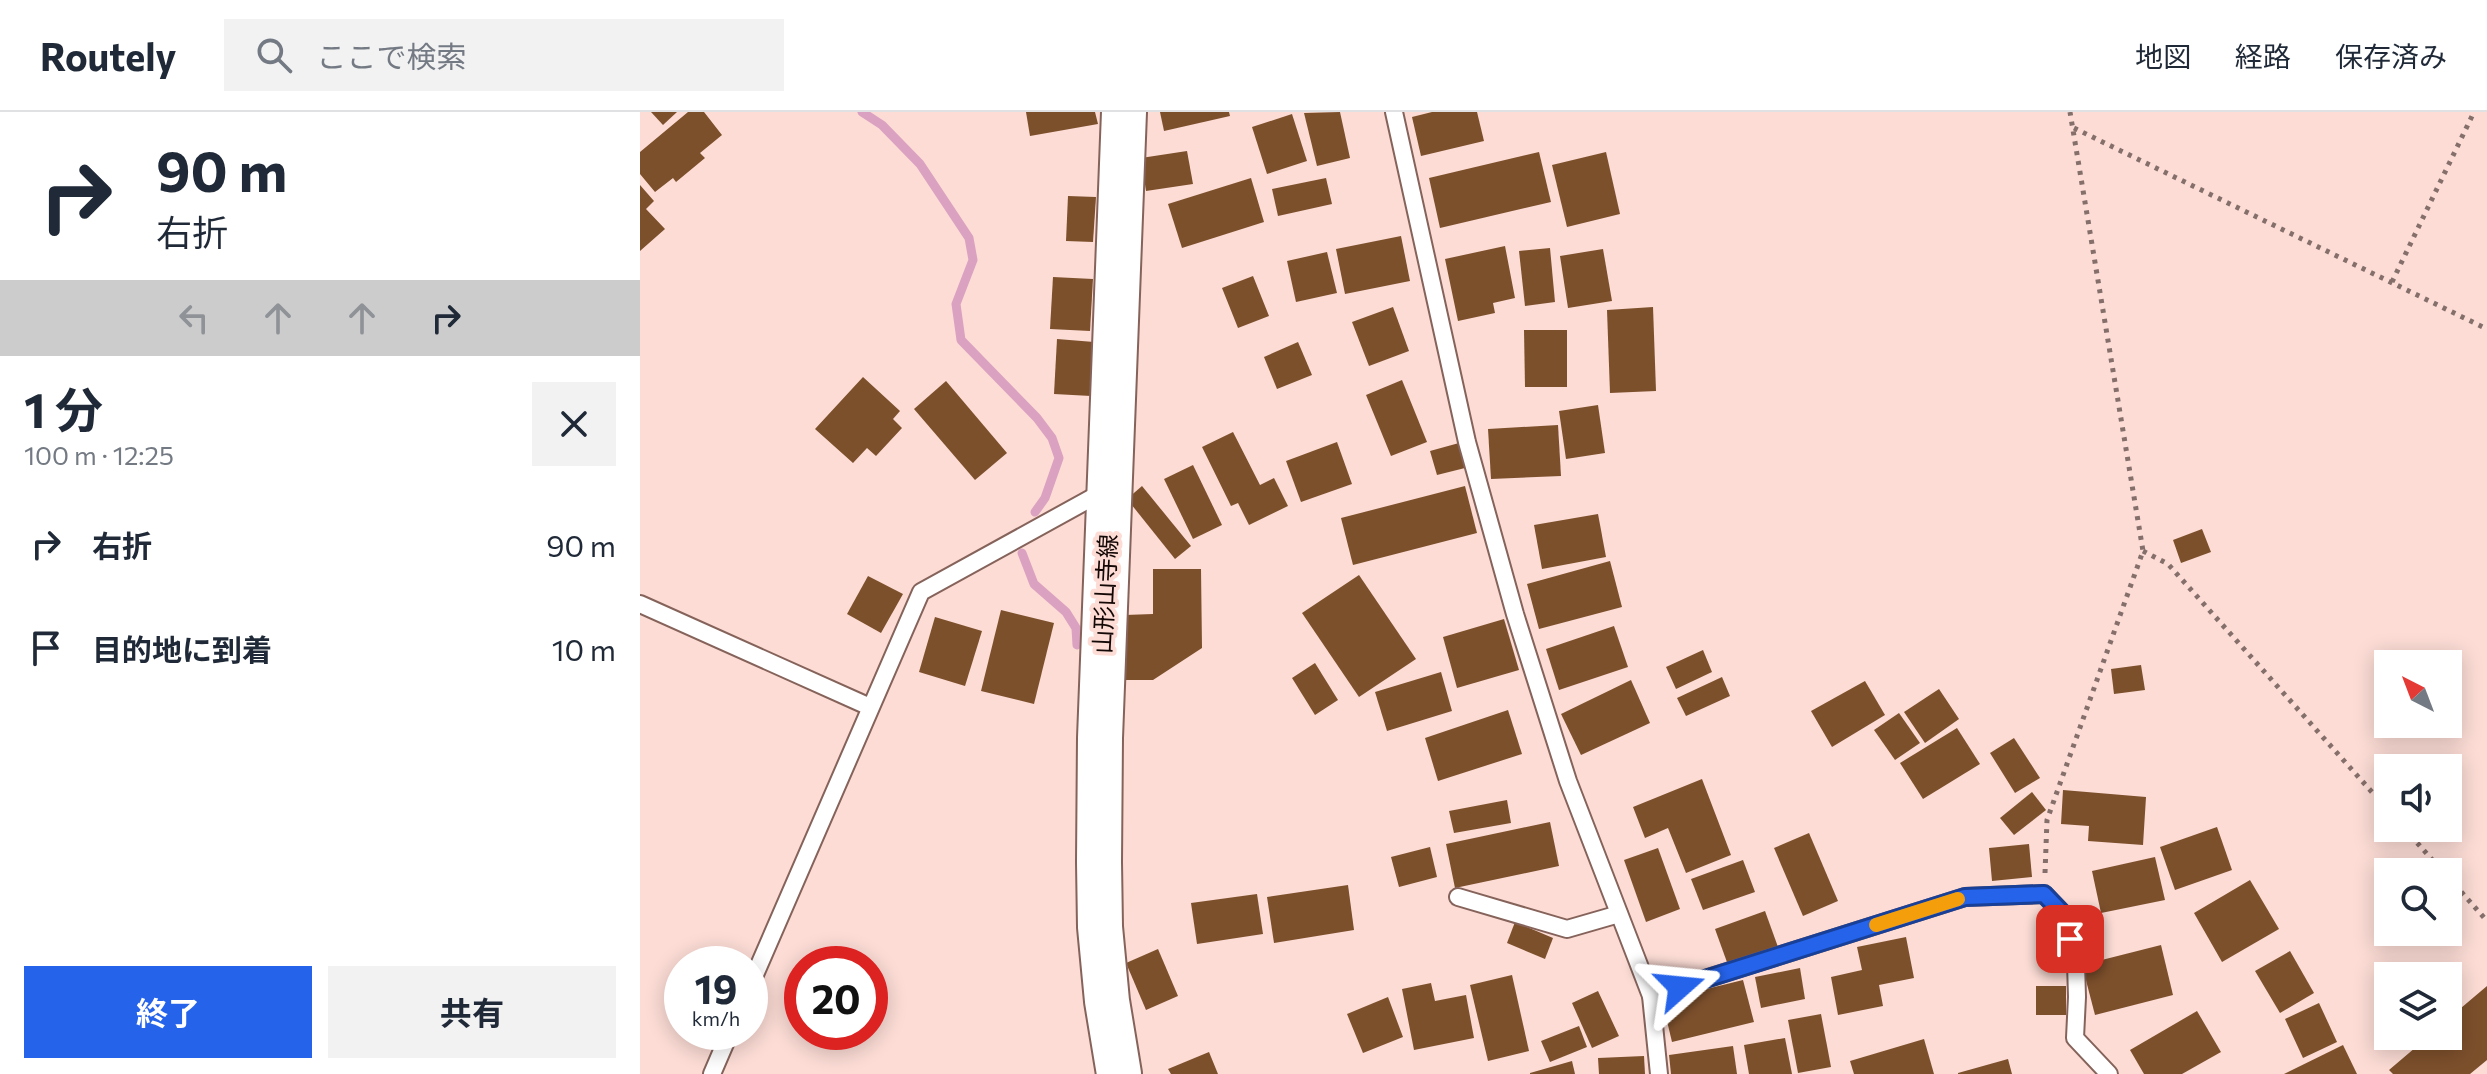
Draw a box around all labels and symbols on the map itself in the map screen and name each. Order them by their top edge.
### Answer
street label: 山形山寺線 [1087,533,1122,655]
north arrow [2374,650,2462,738]
pin [2036,905,2104,973]
position arrow [1638,945,1722,1029]
speed limit sign: 20 [784,946,888,1050]

